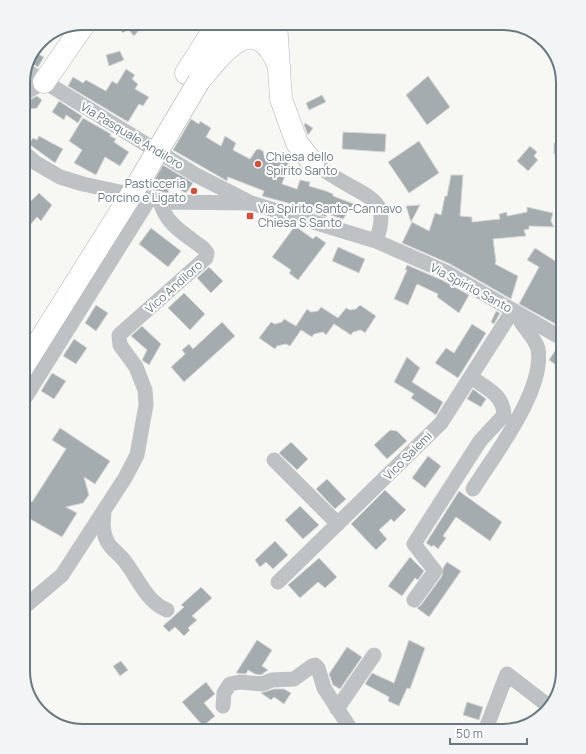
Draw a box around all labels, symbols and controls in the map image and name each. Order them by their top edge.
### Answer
street label: Via Pasquale Andiloro [77,98,187,173]
place label: Chiesa dello Spirito Santo [266,148,337,179]
marker: Chiesa dello Spirito Santo [253,159,263,169]
place label: Pasticceria Porcino e Ligato [98,175,186,206]
marker: Pasticceria Porcino e Ligato [189,186,199,196]
place label: Via Spirito Santo-Cannavo Chiesa S.Santo [258,200,402,231]
marker: Via Spirito Santo-Cannavo Chiesa S.Santo [245,211,255,221]
street label: Vico Andiloro [141,256,206,317]
street label: Via Spirito Santo [427,259,515,316]
street label: Vico Salemi [380,428,436,484]
scale bar [450,720,527,746]
text: 50 m [456,725,483,742]

